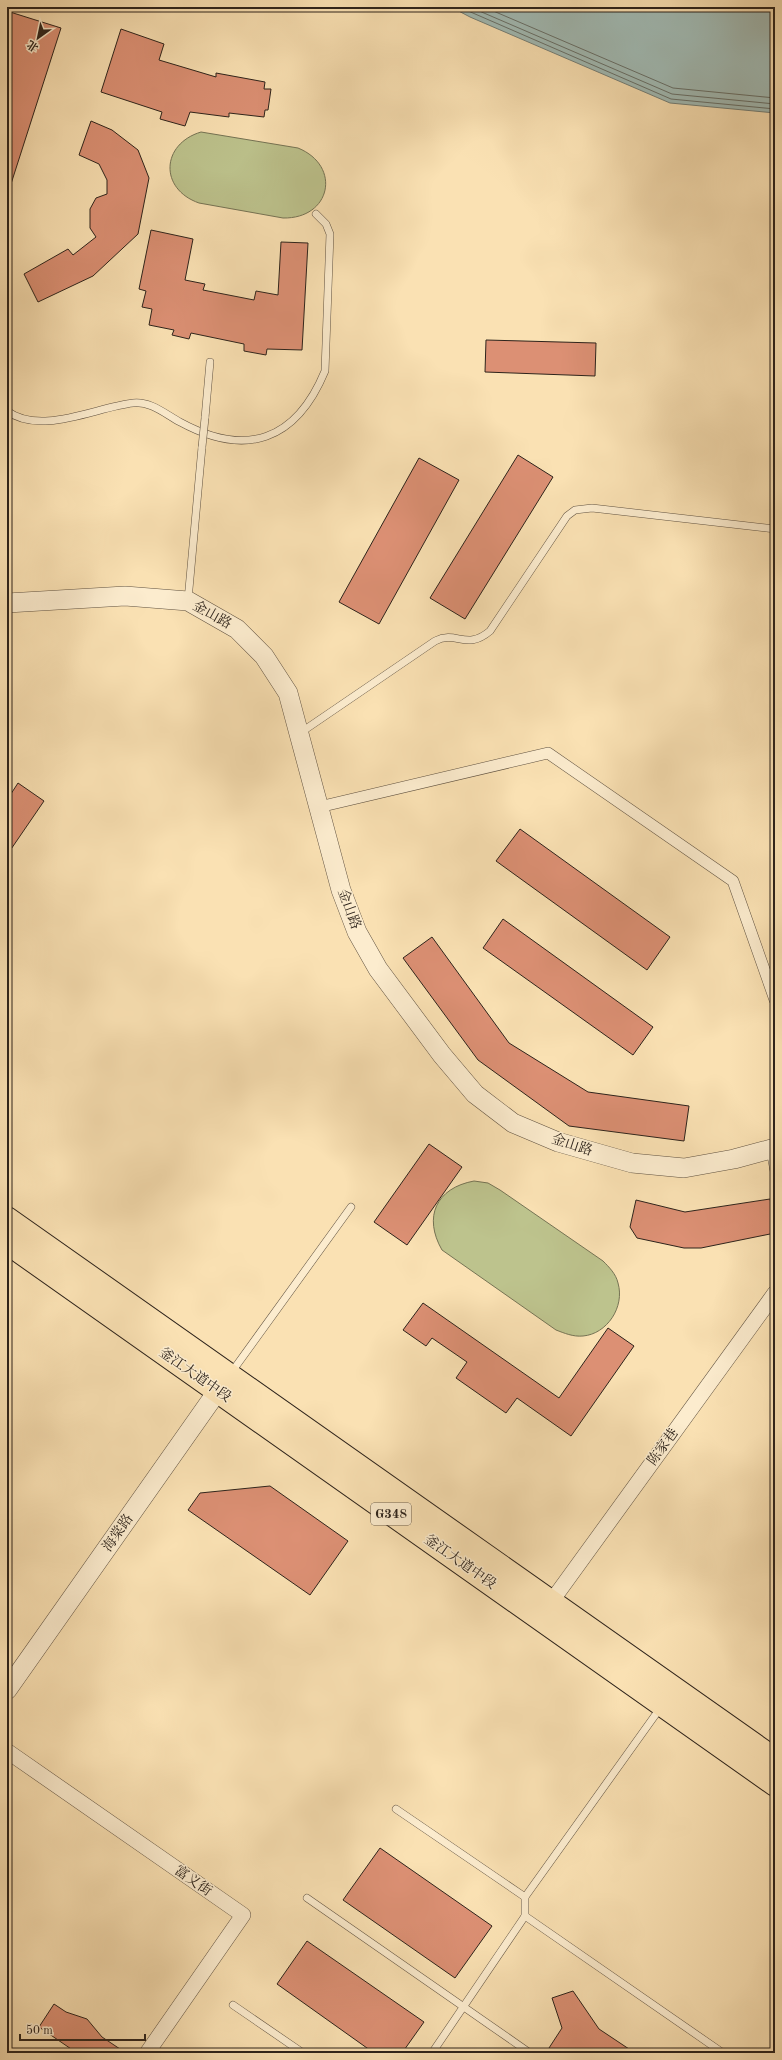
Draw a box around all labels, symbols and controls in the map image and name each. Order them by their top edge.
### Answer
north arrow [18,18,58,58]
text: 北 [25,38,41,54]
street label: 金山路 [190,598,234,631]
street label: 金山路 [335,887,364,931]
street label: 金山路 [550,1131,594,1158]
street label: 釜江大道中段 [157,1344,234,1405]
street label: 陈家巷 [644,1425,681,1468]
road number: G348 [371,1503,411,1525]
street label: 海棠路 [99,1511,136,1554]
street label: 釜江大道中段 [422,1531,499,1592]
street label: 富义街 [172,1862,215,1899]
scale bar [20,2016,145,2042]
text: 50 m [26,2024,53,2037]

